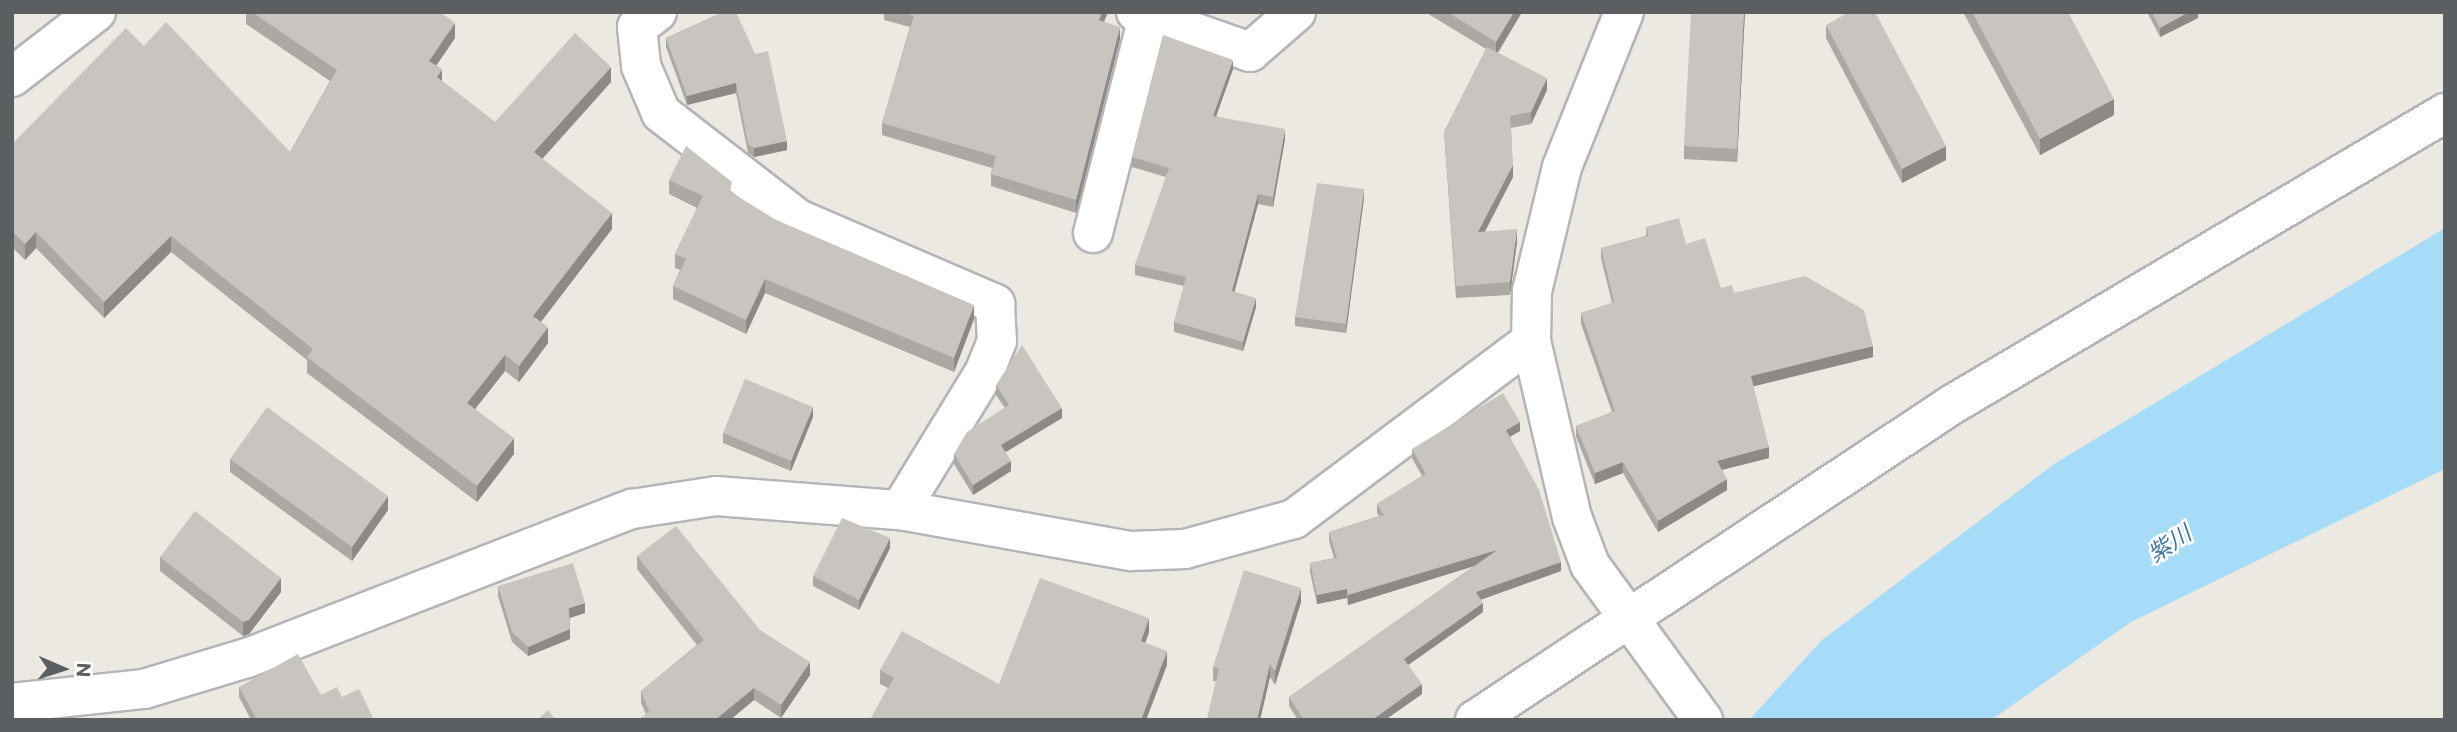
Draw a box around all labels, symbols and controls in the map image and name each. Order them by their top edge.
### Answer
water label: 紫川 [2142,519,2196,567]
north arrow [28,634,98,704]
text: N [73,662,96,678]

